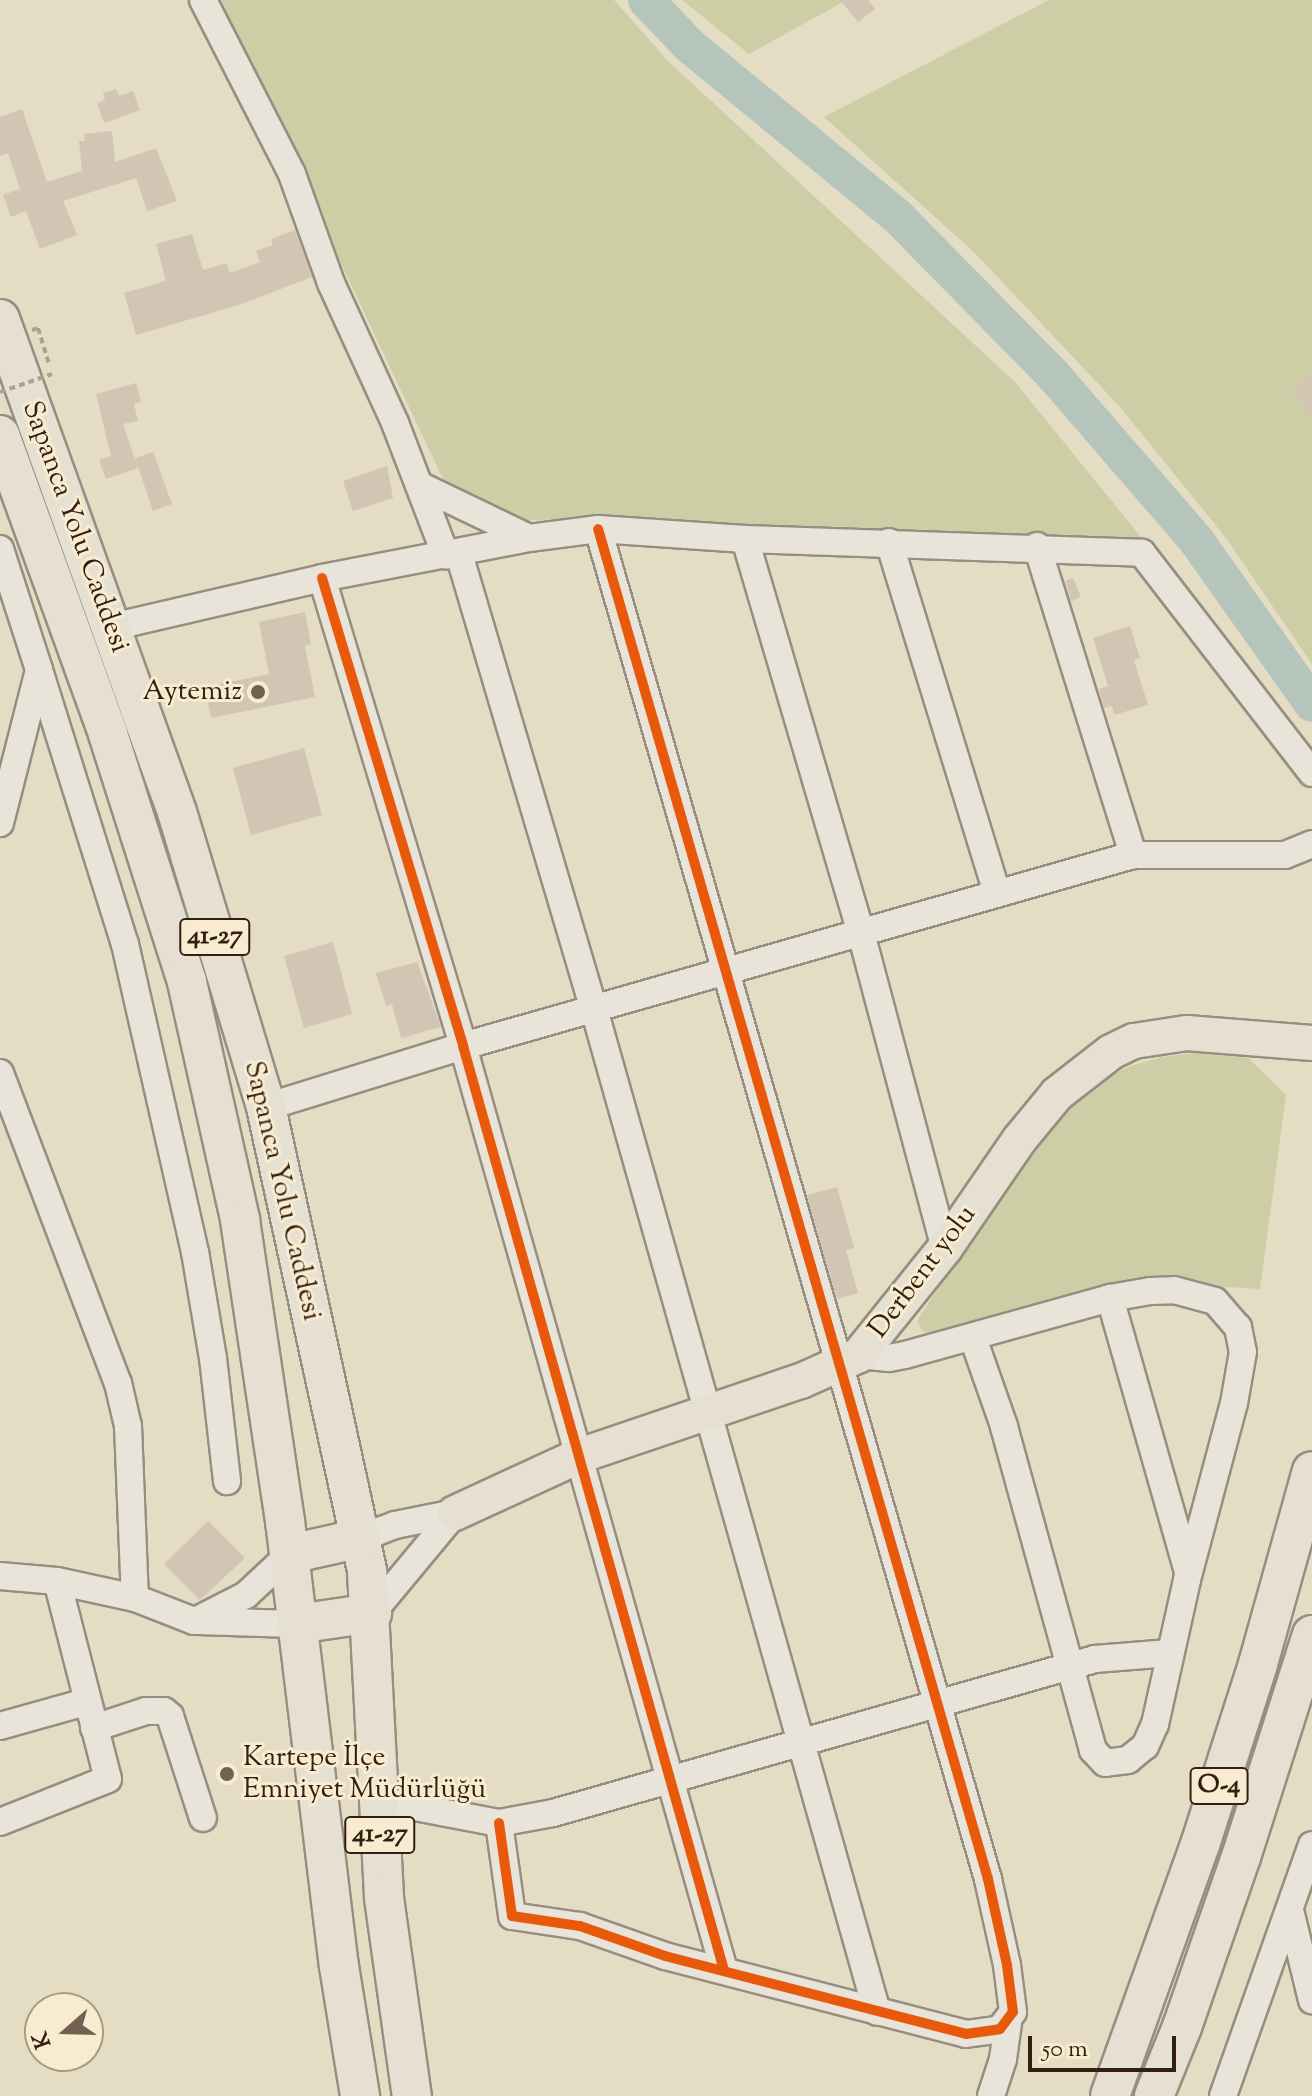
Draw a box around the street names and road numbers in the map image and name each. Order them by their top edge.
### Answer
street label: Sapanca Yolu Caddesi [14,397,136,657]
road number: 41-27 [179,915,251,959]
street label: Sapanca Yolu Caddesi [236,1058,328,1324]
street label: Derbent yolu [862,1199,984,1345]
road number: O-4 [1189,1764,1249,1808]
road number: 41-27 [344,1813,416,1857]

